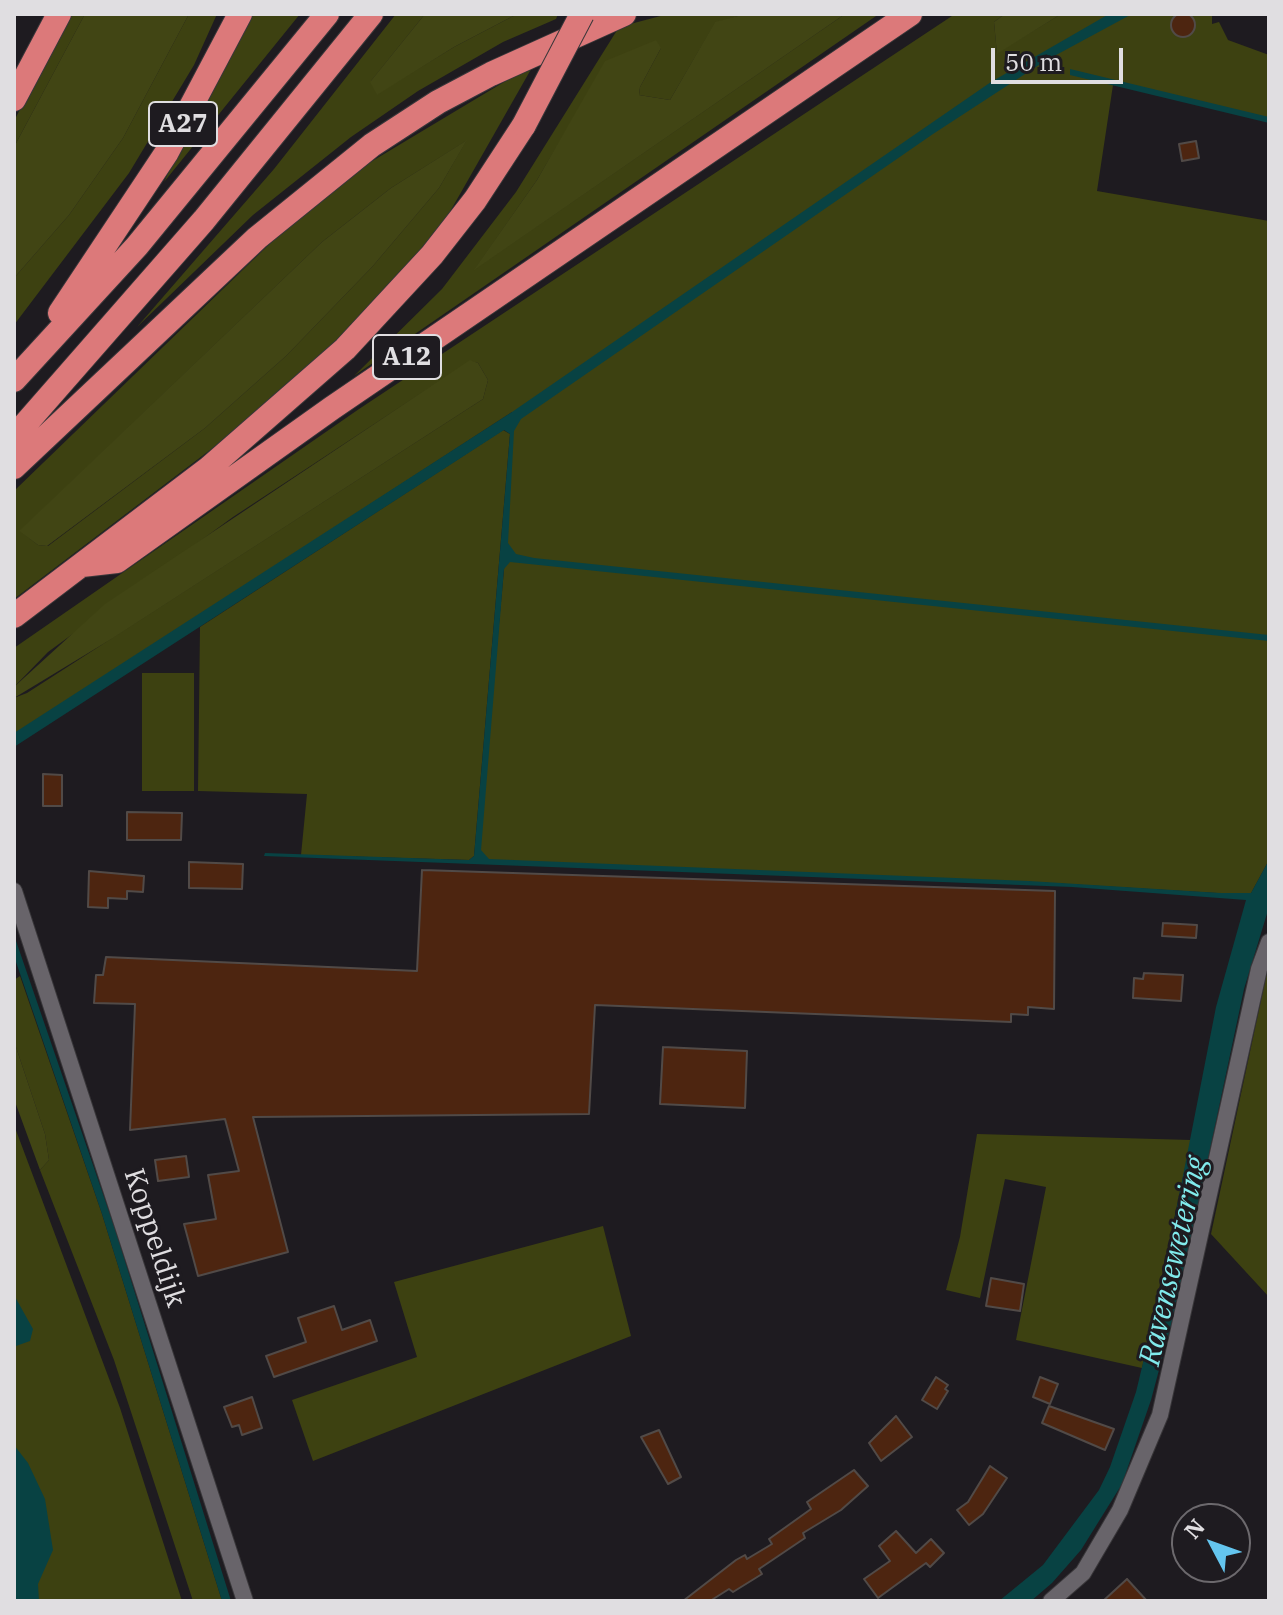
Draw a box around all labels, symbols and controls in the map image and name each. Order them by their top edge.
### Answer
scale bar [995,32,1127,82]
text: 50 m [1005,46,1062,78]
road number: A27 [149,102,217,146]
road number: A12 [373,335,441,379]
water label: Ravensewetering [1132,1153,1216,1369]
street label: Koppeldijk [116,1165,192,1311]
north arrow [1171,1503,1251,1583]
text: N [1177,1512,1211,1544]

